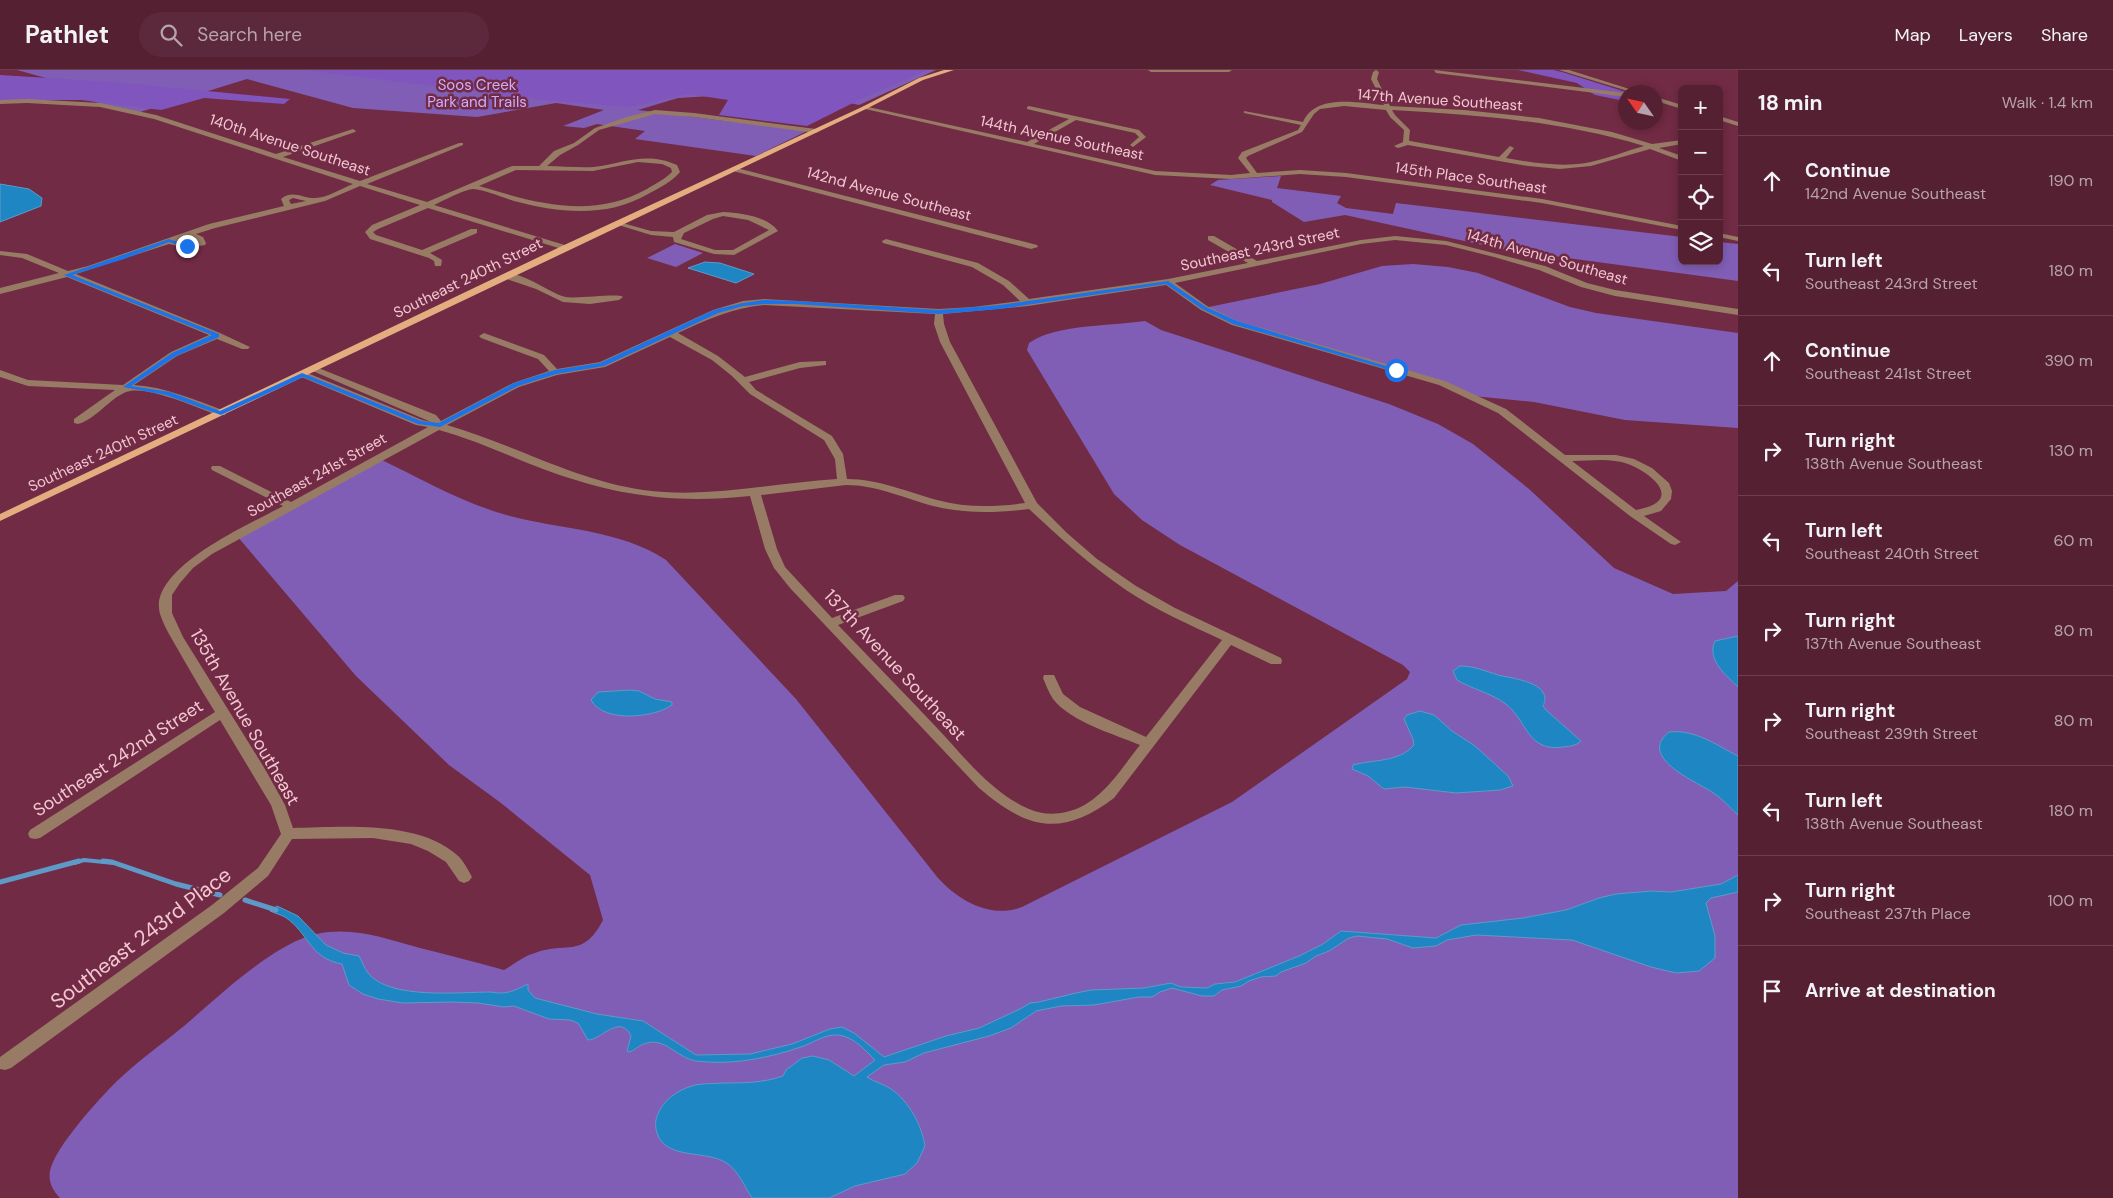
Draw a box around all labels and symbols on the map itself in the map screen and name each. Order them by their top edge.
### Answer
park label: Soos Creek Park and Trails [427,75,527,112]
street label: 147th Avenue Southeast [1357,84,1523,116]
north arrow [1618,85,1663,130]
street label: 140th Avenue Southeast [207,110,373,180]
street label: 144th Avenue Southeast [978,111,1146,165]
street label: 145th Place Southeast [1394,157,1548,199]
street label: 142nd Avenue Southeast [804,162,974,226]
street label: Southeast 243rd Street [1179,222,1341,276]
street label: 144th Avenue Southeast [1464,224,1630,290]
street label: Southeast 240th Street [390,233,546,323]
route end [176,235,199,258]
route start [1385,359,1408,382]
street label: Southeast 240th Street [25,409,181,497]
street label: Southeast 241st Street [244,428,390,522]
street label: 137th Avenue Southeast [819,584,971,746]
street label: 135th Avenue Southeast [185,624,305,810]
street label: Southeast 242nd Street [28,694,208,822]
street label: Southeast 243rd Place [45,861,237,1015]

